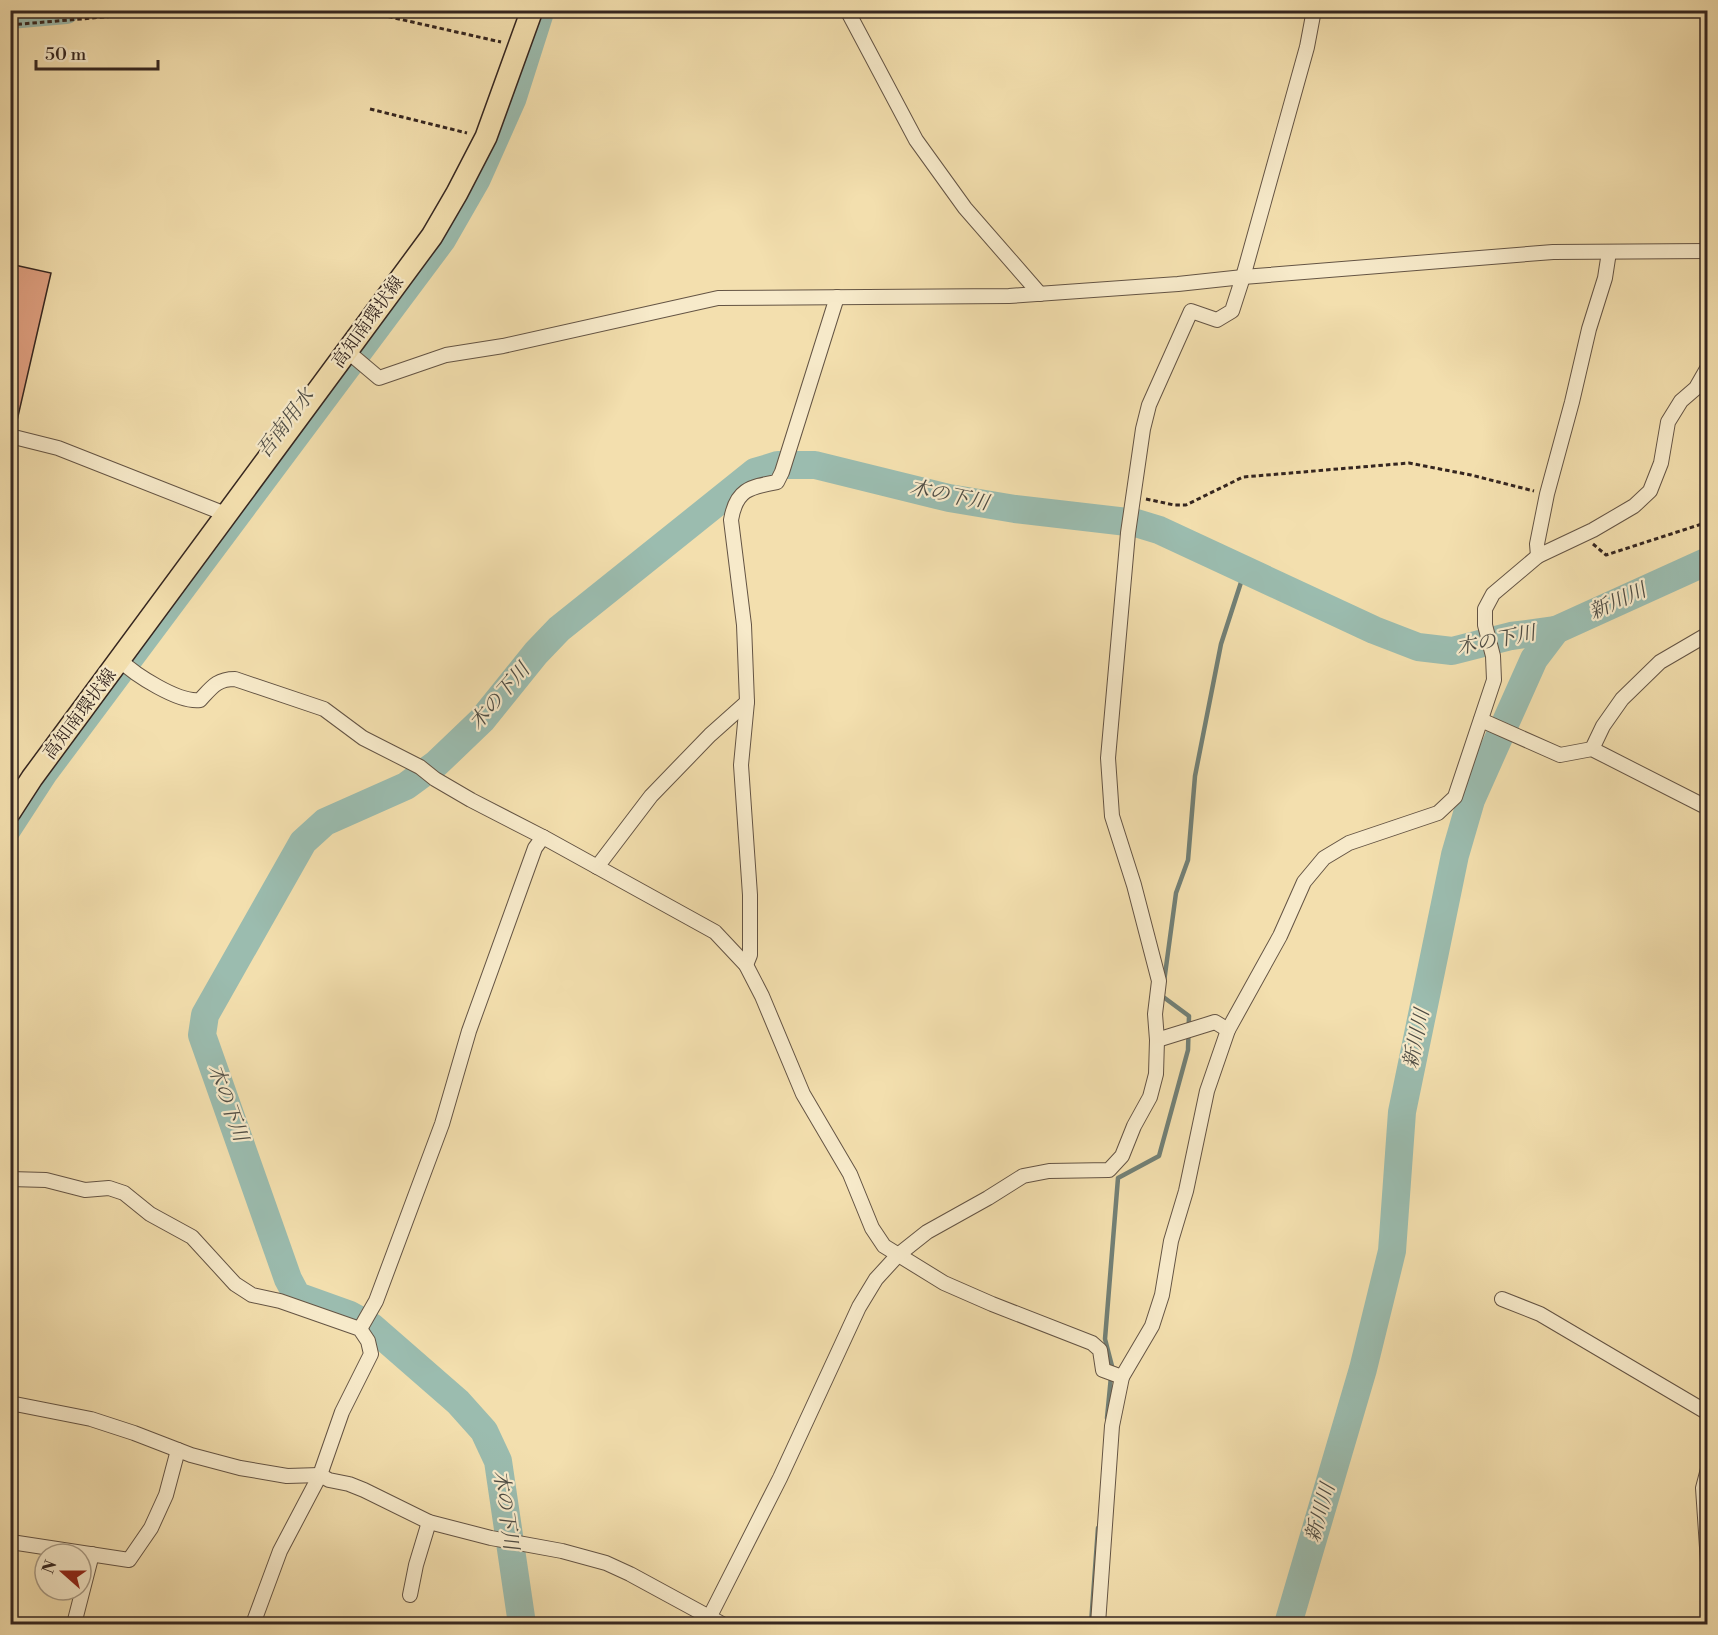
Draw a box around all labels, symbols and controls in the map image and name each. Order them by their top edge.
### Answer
scale bar [36,33,158,71]
text: 50 m [45,43,87,66]
street label: 高知南環状線 [327,272,409,372]
water label: 吾南用水 [252,383,321,463]
water label: 木の下川 [907,475,993,517]
water label: 新川川 [1586,578,1652,626]
water label: 木の下川 [1454,621,1540,661]
water label: 木の下川 [464,657,537,735]
street label: 高知南環状線 [38,664,122,764]
water label: 新川川 [1399,1005,1436,1071]
water label: 木の下川 [202,1061,253,1147]
water label: 木の下川 [487,1469,523,1553]
water label: 新川川 [1301,1479,1342,1545]
north arrow [33,1542,93,1602]
text: N [38,1557,62,1576]

